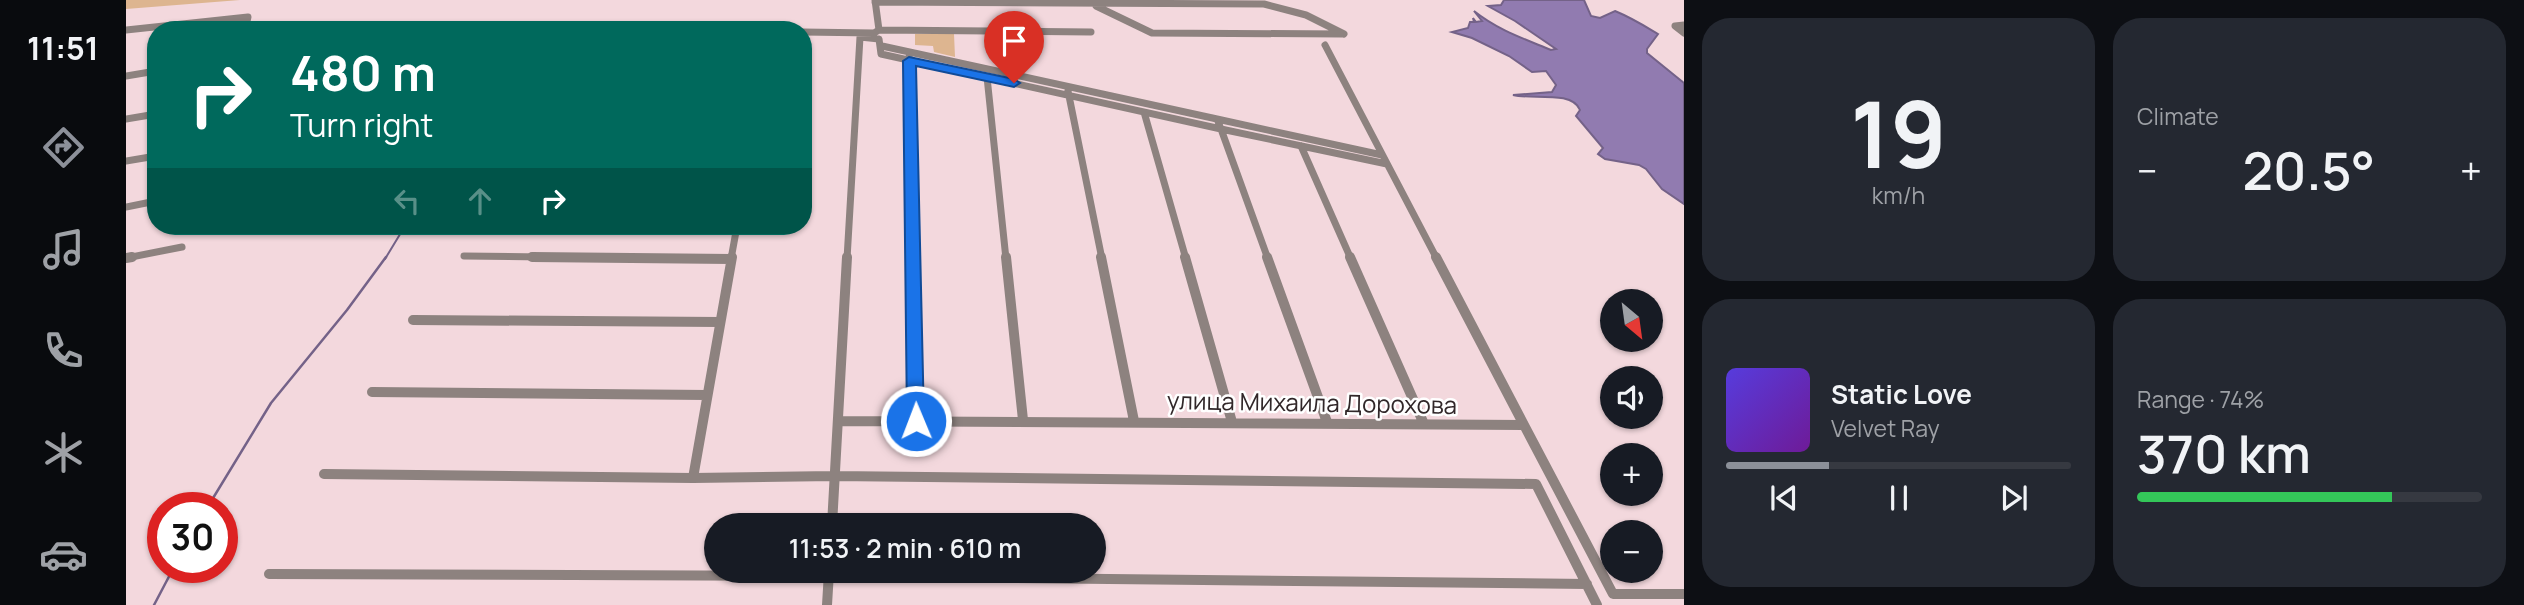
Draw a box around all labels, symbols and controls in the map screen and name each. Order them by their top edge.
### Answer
pin [984,11,1044,83]
icon: arrive [995,22,1033,60]
text: 11:51 [27,26,99,70]
text: 480 m [290,39,436,106]
icon: right [175,49,266,140]
text: 19 [1850,71,1947,195]
text: Climate [2137,100,2219,132]
text: Turn right [290,103,433,147]
icon: directions [39,123,88,172]
text: 20.5° [2243,135,2375,206]
text: − [2137,144,2158,196]
text: + [2460,144,2482,196]
text: km/h [1872,179,1925,211]
icon: left [388,182,426,220]
icon: ahead [461,182,499,220]
icon: right [534,182,572,220]
icon: music [39,225,88,274]
north arrow [1600,289,1662,352]
map controls [1600,289,1663,583]
icon: phone [39,326,88,375]
button: sound [1600,366,1663,429]
text: Static Love [1831,376,1972,412]
street label: улица Михаила Дорохова [1167,383,1457,421]
text: Range · 74% [2137,383,2264,415]
position arrow [879,384,953,458]
text: Velvet Ray [1831,412,1940,444]
text: 370 km [2137,418,2311,489]
icon: climate [39,428,88,477]
button: + [1600,443,1663,506]
icon: previous [1765,479,1803,517]
icon: pause [1880,479,1918,517]
icon: next [1995,479,2033,517]
speed limit sign: 30 [147,492,238,583]
button: − [1600,520,1663,583]
icon: car [39,530,88,579]
text: 11:53 · 2 min · 610 m [789,530,1021,566]

